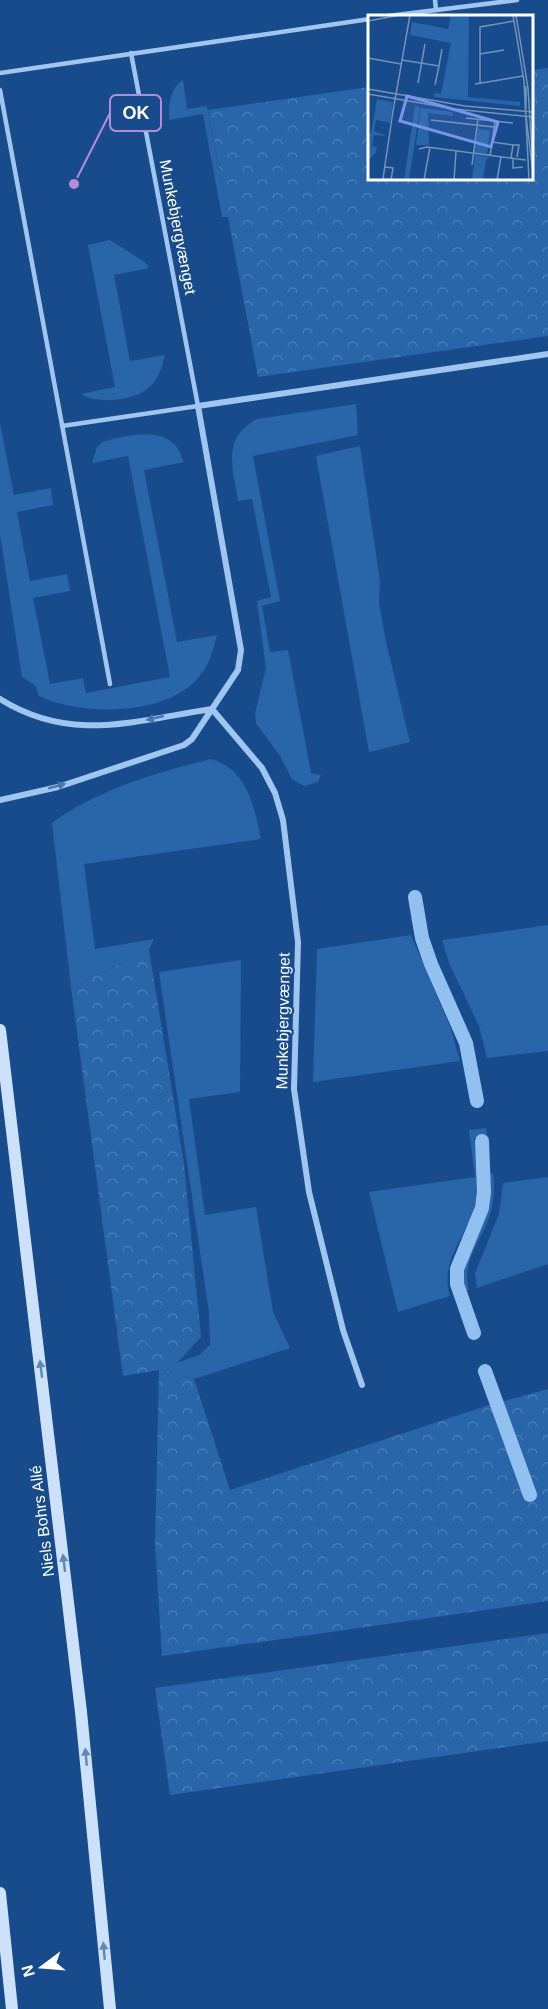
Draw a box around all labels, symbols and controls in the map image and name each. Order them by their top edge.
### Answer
inset map [368,15,533,180]
callout: OK [110,95,161,131]
text: OK [123,103,150,123]
street label: Munkebjergvænget [157,158,200,296]
one-way arrow [145,714,164,723]
one-way arrow [48,781,66,791]
street label: Munkebjergvænget [273,952,293,1090]
one-way arrow [36,1360,45,1379]
street label: Niels Bohrs Allé [27,1464,57,1578]
one-way arrow [59,1553,68,1572]
one-way arrow [81,1747,91,1766]
north arrow [12,1937,72,1997]
one-way arrow [99,1941,109,1960]
text: N [18,1963,38,1979]

